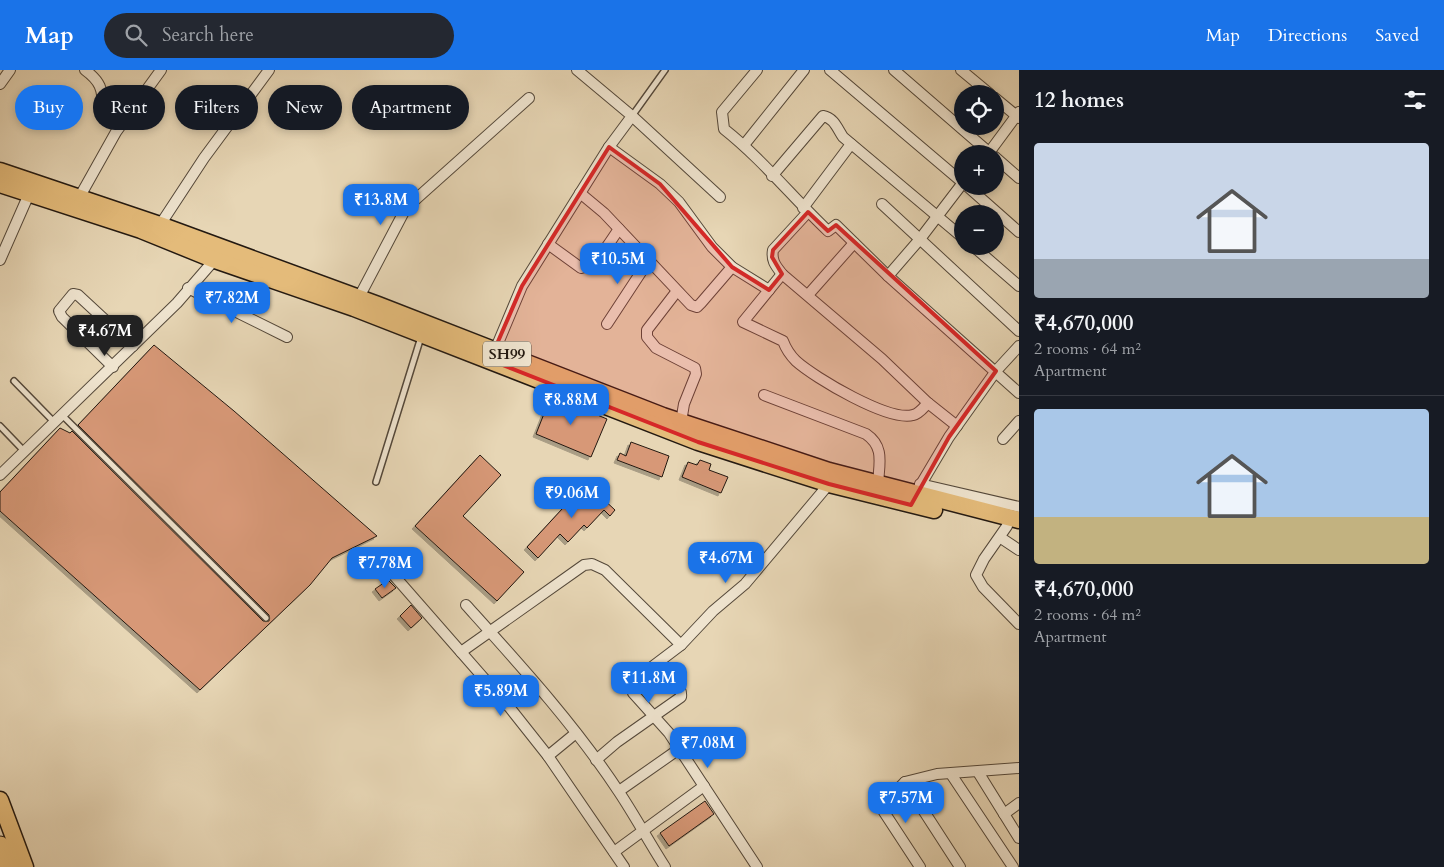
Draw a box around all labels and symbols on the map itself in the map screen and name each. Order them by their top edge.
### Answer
pin: ₹13.8M [340,184,422,226]
pin: ₹10.5M [577,242,659,285]
pin: ₹7.82M [191,282,273,324]
pin: ₹4.67M [64,314,146,357]
road number: SH99 [483,342,531,366]
pin: ₹8.88M [530,384,612,426]
pin: ₹9.06M [531,476,613,519]
pin: ₹4.67M [685,542,767,584]
pin: ₹7.78M [344,546,426,589]
pin: ₹11.8M [608,662,690,704]
pin: ₹5.89M [460,674,542,717]
pin: ₹7.08M [667,726,749,769]
pin: ₹7.57M [865,782,947,824]

